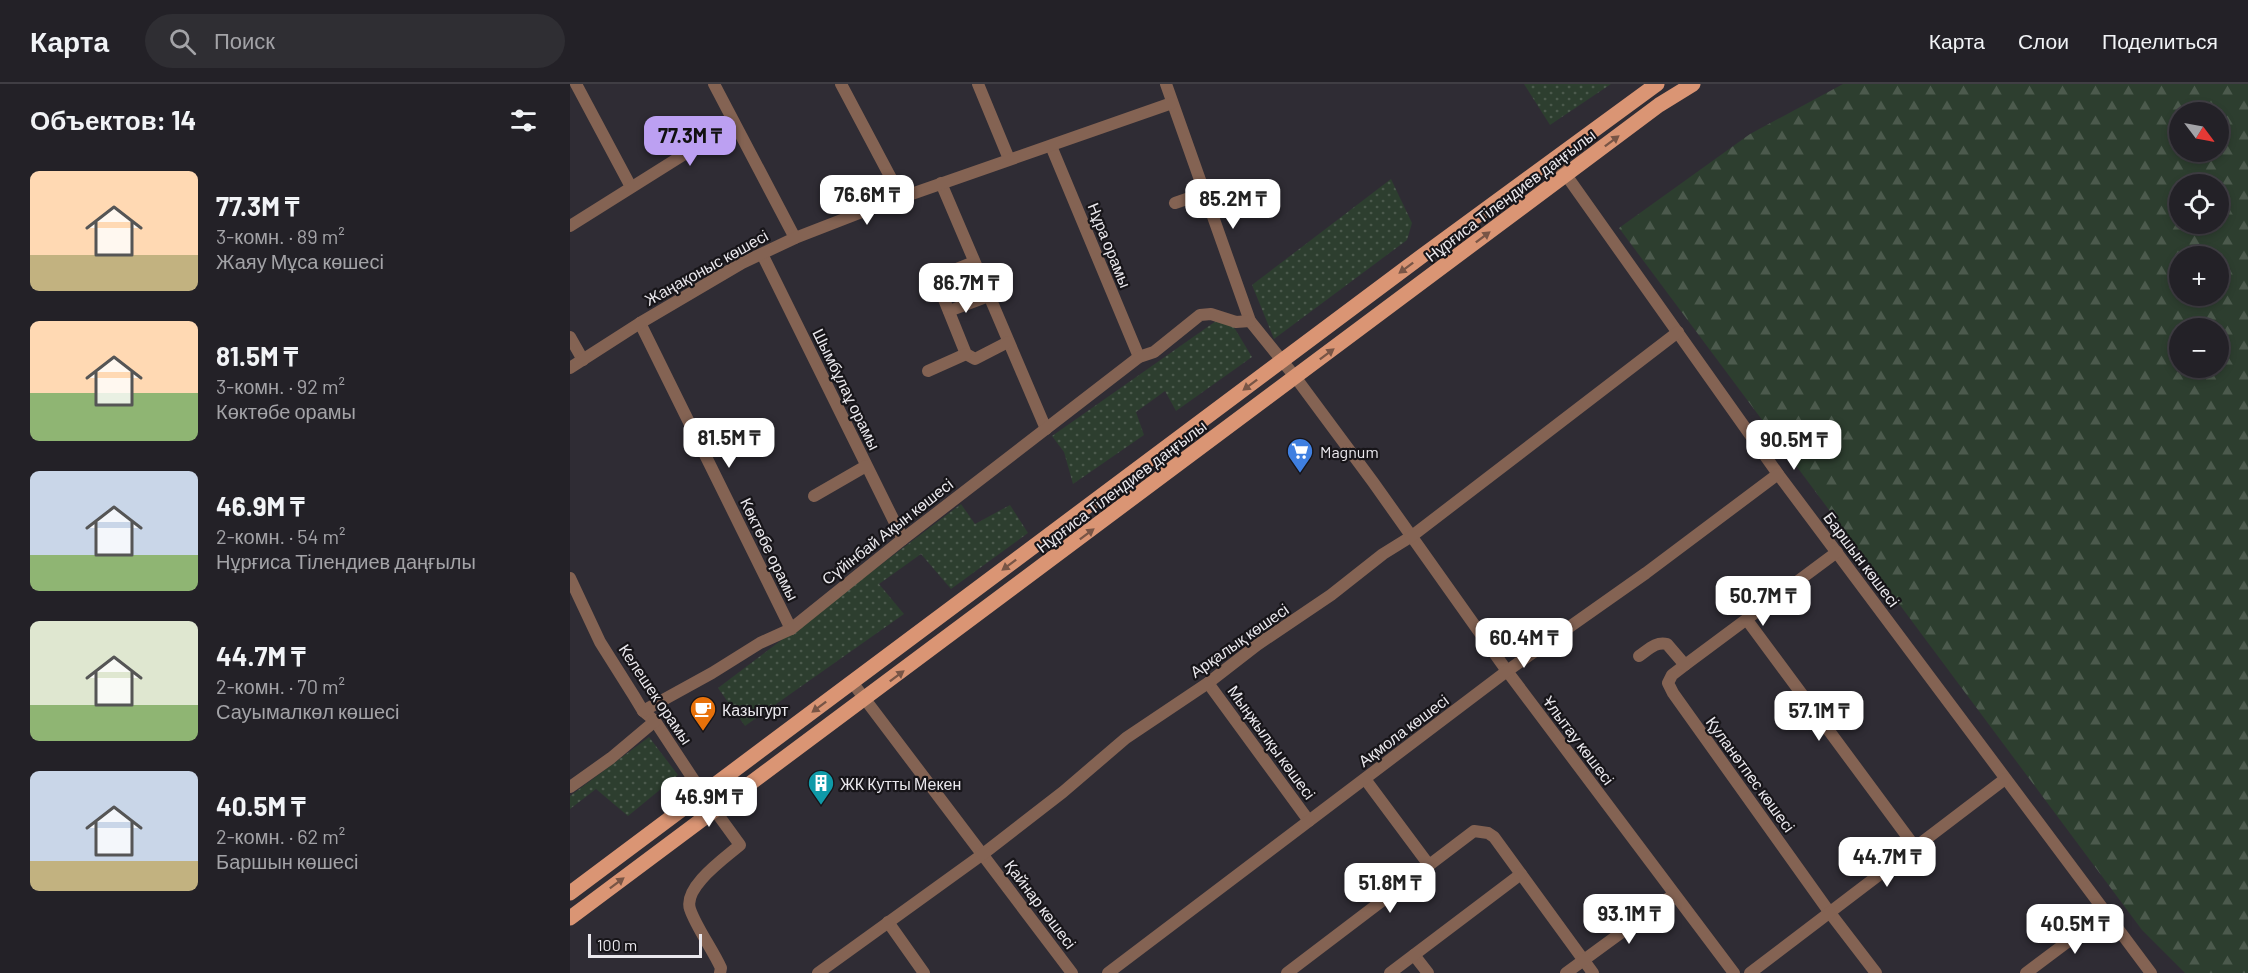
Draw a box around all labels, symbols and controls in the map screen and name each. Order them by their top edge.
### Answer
search box [145,14,565,68]
text: Карта [30,24,109,58]
icon: search [166,25,199,58]
text: Поиск [214,27,275,53]
text: Карта [1929,28,1985,53]
text: Слои [2018,28,2069,53]
text: Поделиться [2102,28,2218,53]
north arrow [2169,102,2229,162]
map controls [2169,102,2229,378]
text: Объектов: 14 [30,104,196,135]
icon: filters [507,104,540,137]
pin: 77.3M ₸ [635,116,745,167]
text: 77.3M ₸ [658,123,722,147]
street label: Нұрғиса Тілендиев даңғылы [1421,125,1599,265]
one-way arrow [1604,134,1620,147]
button: locate [2169,174,2229,234]
pin: 76.6M ₸ [812,175,922,226]
pin: 85.2M ₸ [1178,179,1288,230]
text: 76.6M ₸ [834,182,900,206]
text: 85.2M ₸ [1199,186,1267,210]
text: 77.3M ₸ [216,190,299,221]
icon: home [78,195,150,267]
street label: Нұра орамы [1084,200,1136,290]
text: 3-комн. · 89 m² [216,224,345,248]
street label: Жаңақоныс көшесі [641,225,771,309]
one-way arrow [1476,232,1491,244]
button: + [2169,246,2229,306]
text: Жаяу Мұса көшесі [216,249,384,273]
one-way arrow [1398,262,1414,274]
pin: 86.7M ₸ [911,263,1021,314]
text: 86.7M ₸ [933,270,999,294]
button: − [2169,318,2229,378]
street label: Шымбұлаұ орамы [809,325,885,453]
text: 81.5M ₸ [216,340,298,371]
icon: home [78,345,150,417]
one-way arrow [1320,349,1335,361]
text: 3-комн. · 92 m² [216,374,345,398]
one-way arrow [1242,379,1257,391]
text: Көктөбе орамы [216,399,356,423]
street label: Нұрғиса Тілендиев даңғылы [1032,416,1210,556]
pin: 81.5M ₸ [674,418,784,469]
pin: 90.5M ₸ [1739,420,1849,471]
text: 81.5M ₸ [697,425,761,449]
text: 90.5M ₸ [1760,427,1828,451]
supermarket icon: Magnum [1285,436,1315,474]
place label: Magnum [1320,442,1379,461]
street label: Сүйінбай Ақын көшесі [818,474,956,588]
text: 46.9M ₸ [216,490,305,521]
icon: home [78,495,150,567]
street label: Көктөбе орамы [737,495,803,603]
street label: Баршын көшесі [1820,508,1904,610]
text: 2-комн. · 54 m² [216,524,346,548]
one-way arrow [1079,528,1095,540]
text: Нұрғиса Тілендиев даңғылы [216,549,476,573]
one-way arrow [1002,558,1017,570]
pin: 50.7M ₸ [1708,576,1818,627]
text: 50.7M ₸ [1730,583,1796,607]
street label: Арқалық көшесі [1186,599,1292,681]
pin: 60.4M ₸ [1469,618,1579,669]
text: 60.4M ₸ [1490,625,1558,649]
text: 44.7M ₸ [216,640,305,671]
street label: Келешек орамы [615,640,697,748]
icon: home [78,645,150,717]
one-way arrow [889,670,905,682]
text: 2-комн. · 70 m² [216,674,345,698]
street label: Мыңжылқы көшесі [1224,681,1320,803]
street label: Ақмола көшесі [1354,690,1452,770]
pin: 57.1M ₸ [1764,691,1874,742]
street label: Ұлытау көшесі [1540,692,1618,788]
cafe icon: Казыгурт [688,694,718,732]
text: 57.1M ₸ [1788,698,1850,722]
text: Сауымалкөл көшесі [216,699,400,723]
place label: Казыгурт [722,700,789,719]
one-way arrow [812,700,827,712]
street label: Қуланөтпес көшесі [1703,713,1799,835]
building icon: ЖК Кутты Мекен [806,768,836,806]
place label: ЖК Кутты Мекен [840,774,961,793]
pin: 46.9M ₸ [654,777,764,828]
text: 46.9M ₸ [675,784,743,808]
text: 40.5M ₸ [216,790,306,821]
icon: home [78,795,150,867]
text: 2-комн. · 62 m² [216,824,345,848]
pin: 44.7M ₸ [1832,837,1942,888]
text: 44.7M ₸ [1853,844,1921,868]
text: Баршын көшесі [216,849,358,873]
street label: Қайнар көшесі [1001,856,1081,952]
pin: 51.8M ₸ [1335,863,1445,914]
text: 51.8M ₸ [1358,870,1422,894]
one-way arrow [608,877,624,889]
pin: 93.1M ₸ [1574,894,1684,945]
text: 93.1M ₸ [1597,901,1661,925]
pin: 40.5M ₸ [2020,904,2130,955]
text: 40.5M ₸ [2041,911,2109,935]
scale bar [588,931,702,958]
text: 100 m [597,935,637,954]

